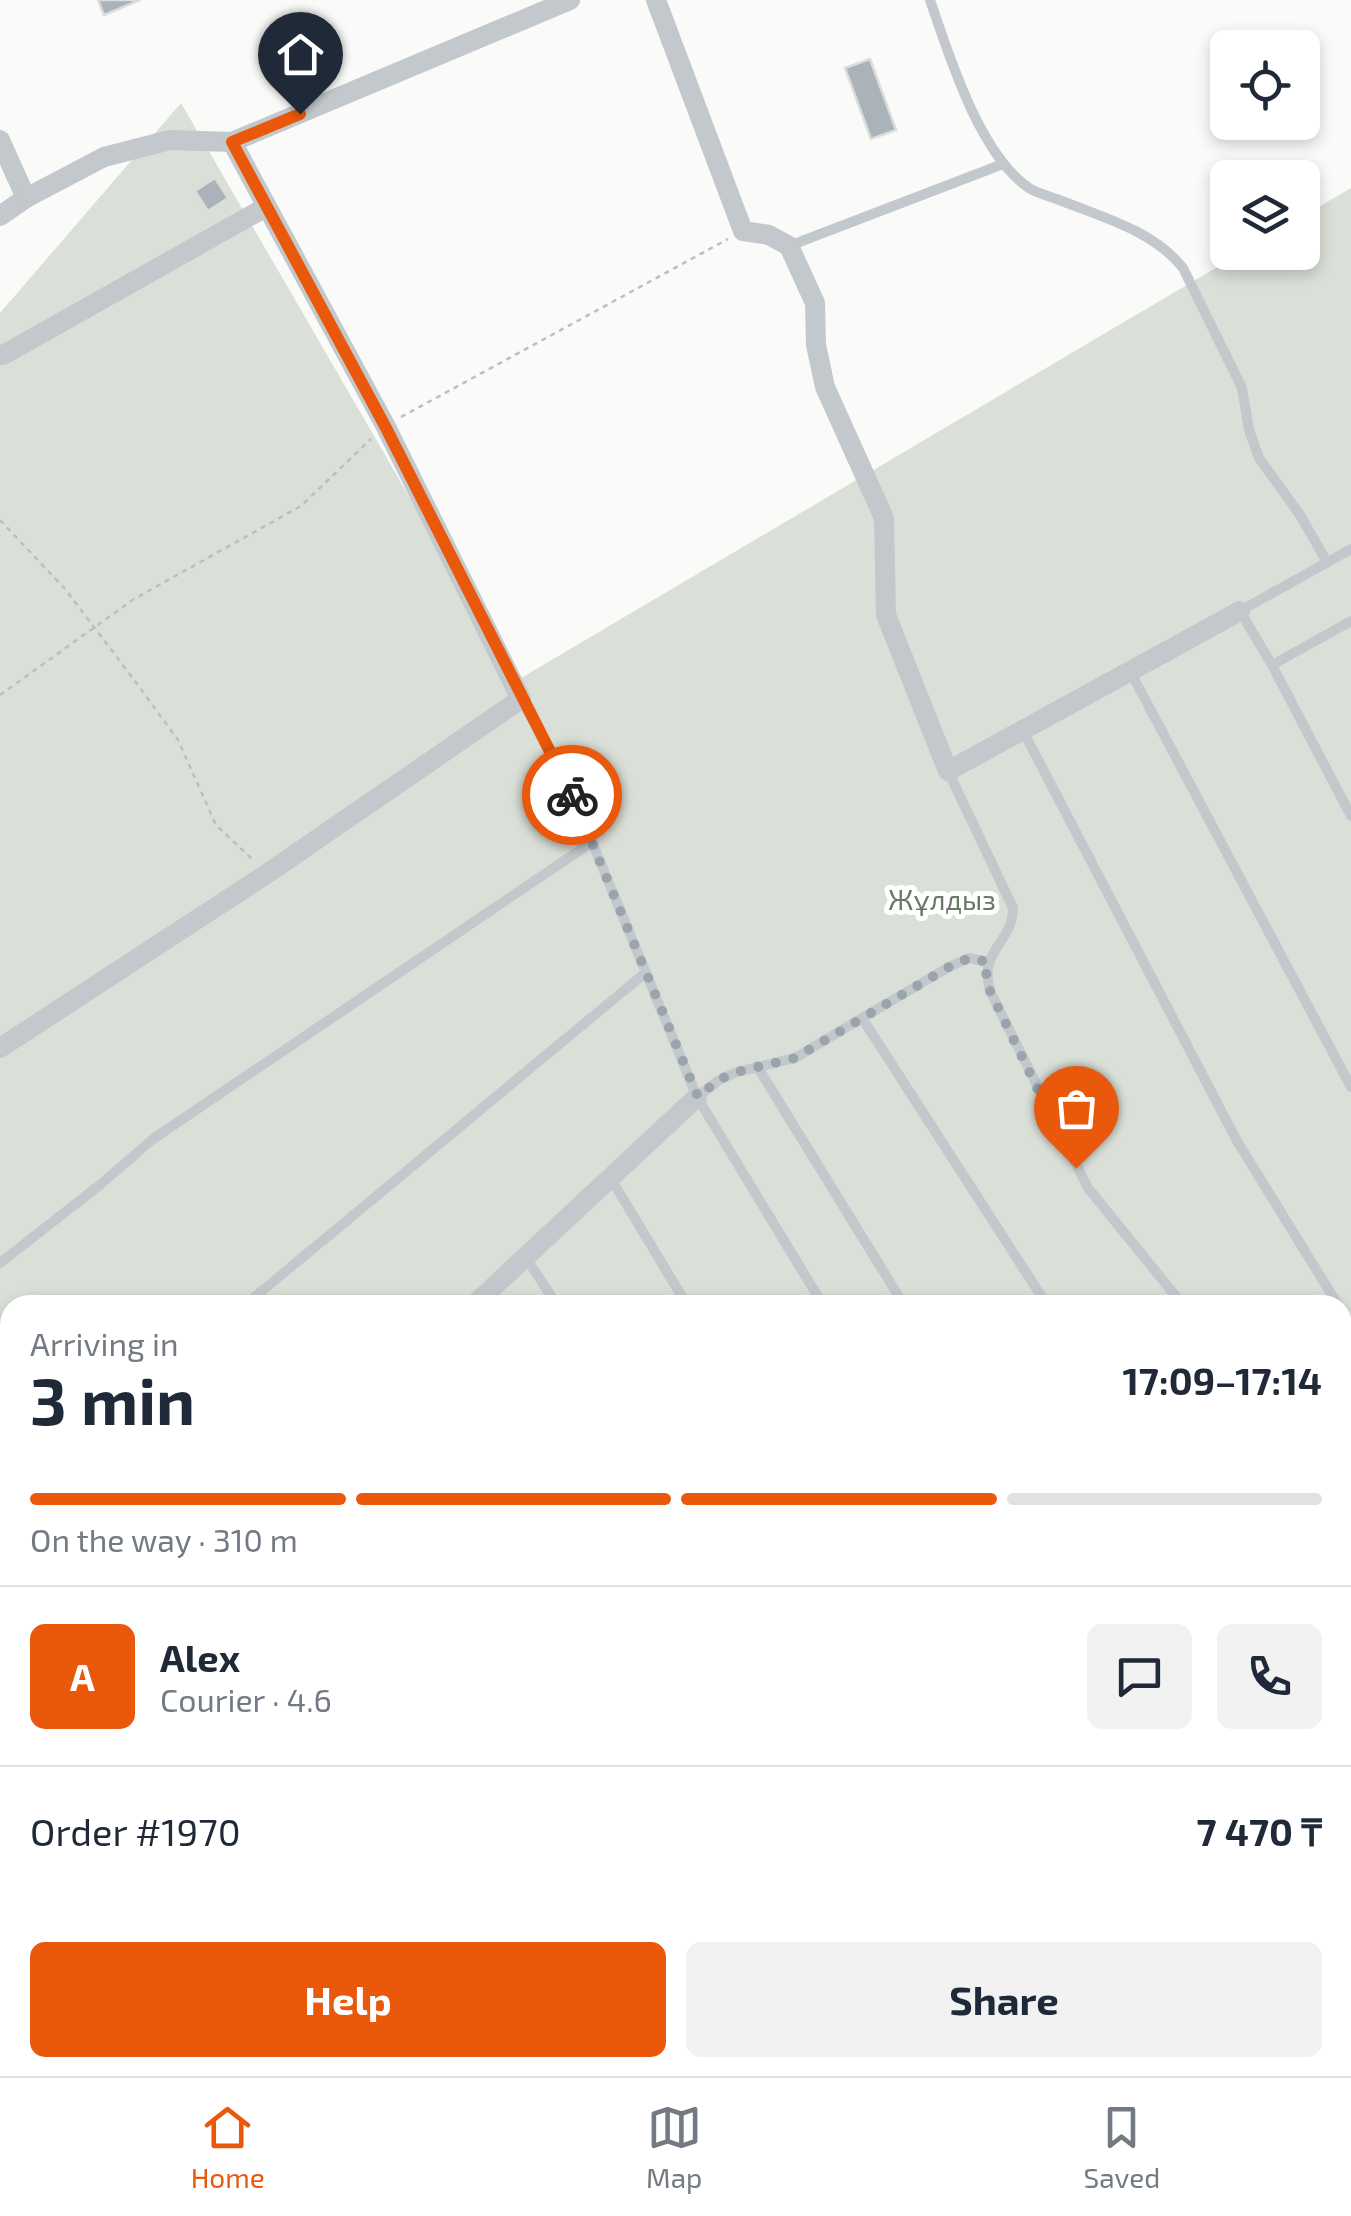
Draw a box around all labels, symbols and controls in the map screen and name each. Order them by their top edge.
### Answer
pin [258,12,343,115]
icon: home [273,27,328,82]
map controls [1210,30,1320,270]
button: locate [1210,30,1320,140]
button: layers [1210,160,1320,270]
courier [522,745,622,845]
icon: bike [545,768,600,823]
park label: Жұлдыз [888,882,996,916]
pin [1034,1066,1119,1169]
icon: bag [1049,1081,1104,1136]
text: Arriving in [30,1324,179,1362]
text: 17:09–17:14 [1122,1357,1322,1403]
text: 3 min [30,1360,195,1438]
text: On the way · 310 m [30,1520,298,1558]
button: chat [1087,1624,1192,1729]
button: phone [1217,1624,1322,1729]
text: Alex [160,1634,240,1680]
text: A [70,1653,95,1699]
text: Courier · 4.6 [160,1680,332,1718]
text: Order #1970 [30,1808,241,1854]
text: 7 470 ₸ [1197,1808,1322,1854]
button: Help [30,1942,666,2057]
button: Share [686,1942,1322,2057]
tab: Home [191,2100,265,2194]
tab: Map [646,2100,702,2194]
tab: Saved [1084,2100,1160,2194]

